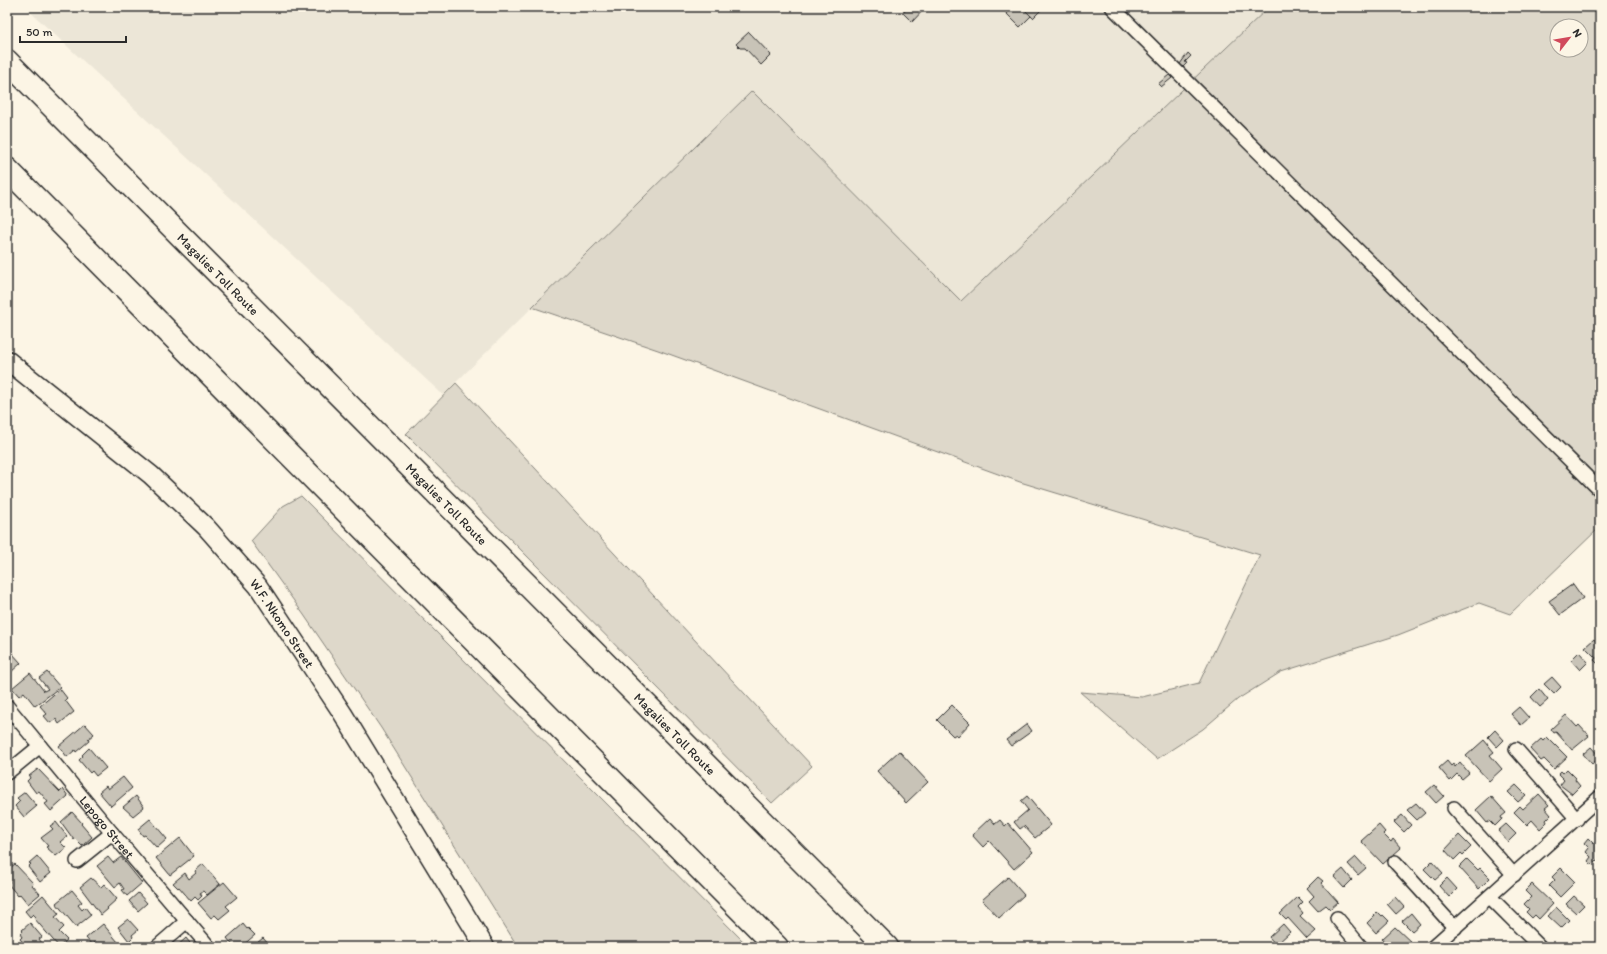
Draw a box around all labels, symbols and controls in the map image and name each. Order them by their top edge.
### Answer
scale bar [20,18,126,44]
north arrow [1549,18,1589,58]
text: 50 m [26,25,52,39]
text: N [1570,27,1585,40]
street label: Magalies Toll Route [174,230,262,318]
street label: Magalies Toll Route [403,460,490,548]
street label: W.F. Nkomo Street [247,576,317,671]
street label: Magalies Toll Route [631,690,719,778]
street label: Lepogo Street [76,793,137,862]

